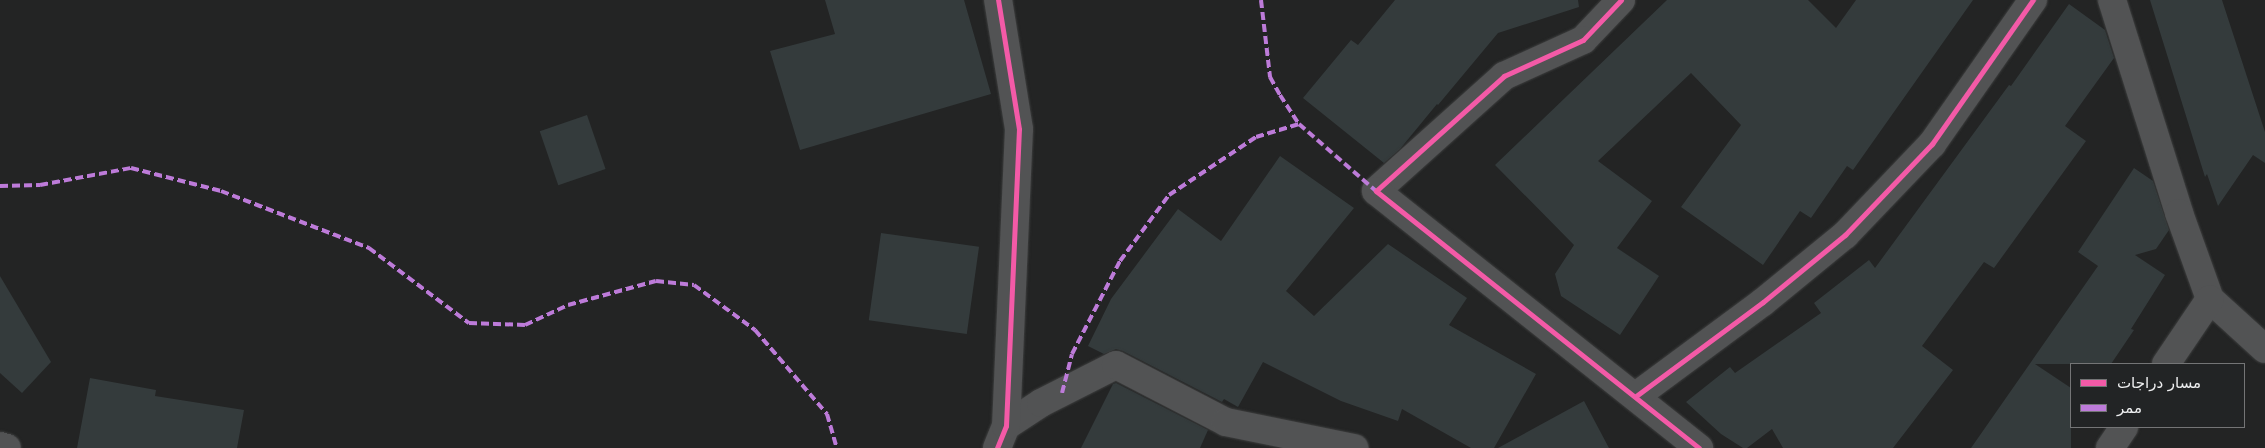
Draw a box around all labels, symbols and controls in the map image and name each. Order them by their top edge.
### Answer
legend [2070,363,2245,428]
text: مسار دراجات [2117,374,2201,392]
text: ممر [2117,399,2142,417]

